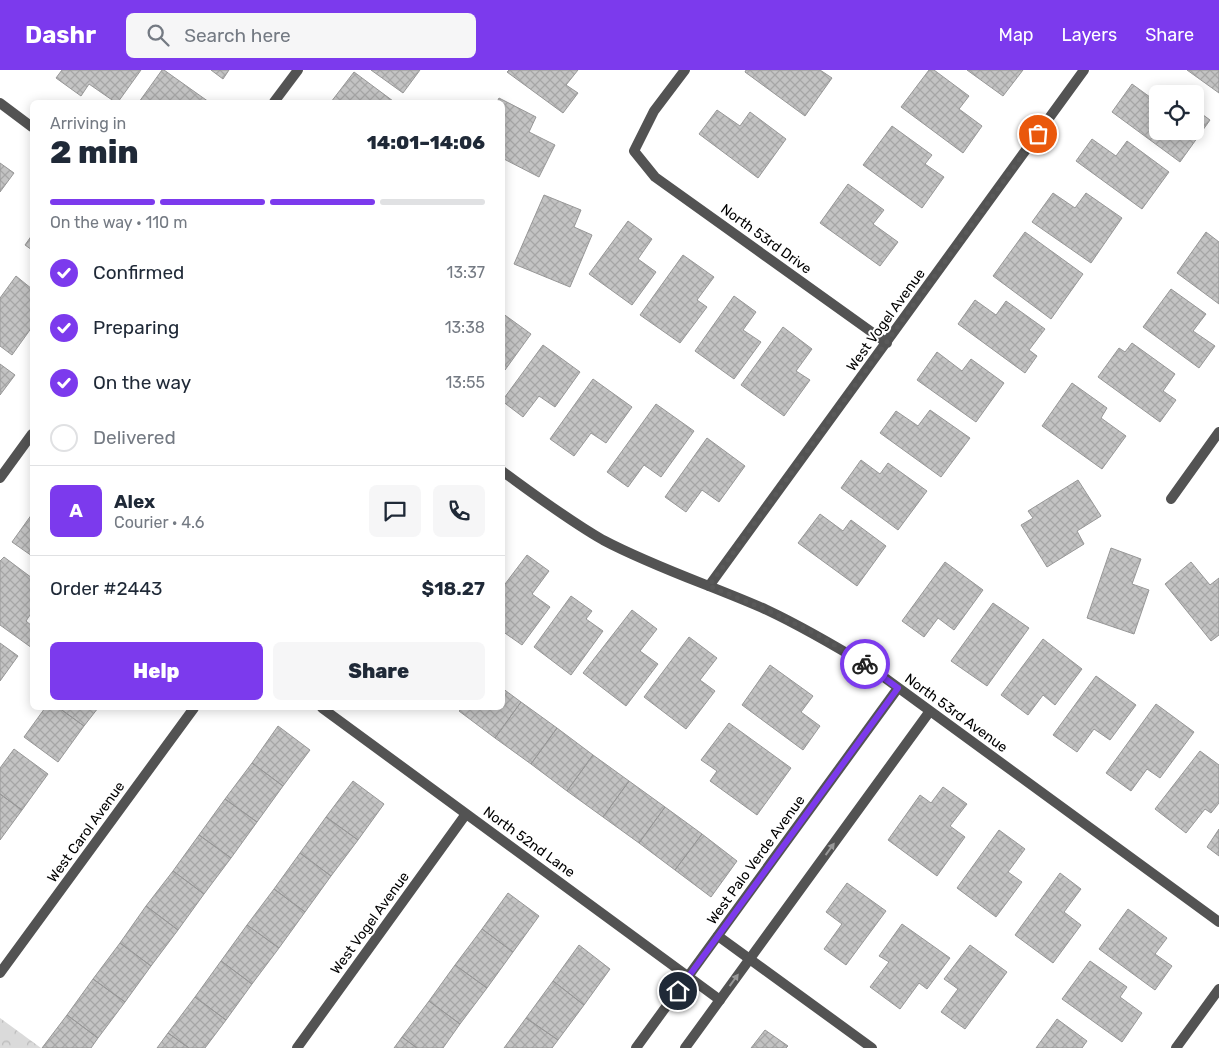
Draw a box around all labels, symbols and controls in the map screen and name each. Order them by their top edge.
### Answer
search box [126,13,476,58]
text: Dashr [25,21,96,49]
icon: search [144,21,172,49]
text: Search here [184,24,291,47]
text: Map [999,24,1034,46]
text: Layers [1062,24,1117,46]
text: Share [1145,24,1194,46]
map controls [1149,85,1204,140]
button: locate [1149,85,1204,140]
pin [1017,113,1059,155]
text: Arriving in [50,114,126,133]
icon: bag [1024,120,1052,148]
text: 14:01–14:06 [367,131,485,154]
text: 2 min [50,133,139,171]
street label: North 53rd Drive [717,200,815,278]
text: On the way · 110 m [50,213,187,232]
icon: check [50,259,78,287]
text: Confirmed [93,261,184,284]
text: 13:37 [447,263,485,282]
street label: West Vogel Avenue [843,265,929,375]
icon: check [50,314,78,342]
text: Preparing [93,316,179,339]
text: 13:38 [445,318,485,337]
icon: check [50,369,78,397]
text: On the way [93,371,191,394]
text: 13:55 [445,373,485,392]
text: Delivered [93,426,176,449]
button: chat [369,485,421,537]
button: phone [433,485,485,537]
text: Alex [114,490,155,513]
text: A [69,499,83,522]
text: Courier · 4.6 [114,513,204,532]
text: Order #2443 [50,577,163,600]
text: $18.27 [421,577,485,600]
courier [840,639,890,689]
button: Help [50,642,263,700]
button: Share [273,642,485,700]
icon: bike [851,650,879,678]
street label: North 53rd Avenue [901,670,1011,756]
street label: West Carol Avenue [44,778,128,886]
street label: West Palo Verde Avenue [703,792,809,928]
street label: North 52nd Lane [480,803,578,881]
one-way arrow [824,843,835,856]
street label: West Vogel Avenue [327,868,413,978]
pin [657,970,699,1012]
one-way arrow [729,973,739,987]
icon: home [664,977,692,1005]

